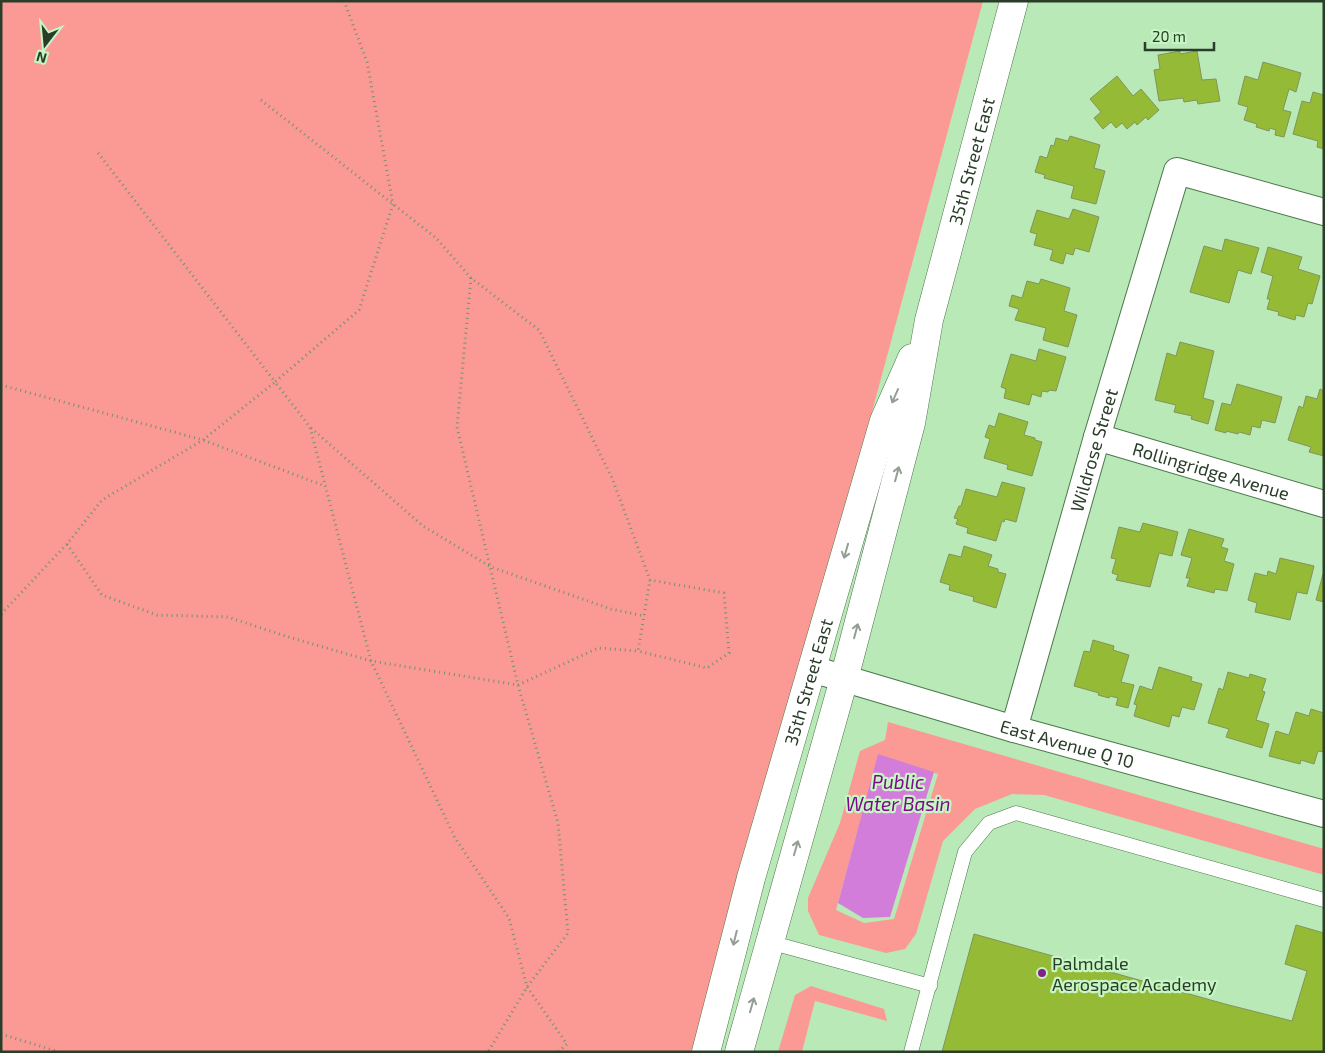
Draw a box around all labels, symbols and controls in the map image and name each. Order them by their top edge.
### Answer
north arrow [20,20,70,70]
scale bar [1145,20,1214,52]
text: 20 m [1152,27,1186,45]
text: N [34,48,48,68]
street label: 35th Street East [944,95,999,227]
street label: Wildrose Street [1065,386,1122,514]
one-way arrow [890,388,900,403]
street label: Rollingridge Avenue [1130,437,1292,504]
one-way arrow [893,467,903,483]
one-way arrow [841,542,851,558]
street label: 35th Street East [779,616,837,748]
one-way arrow [852,624,861,640]
street label: East Avenue Q 10 [998,715,1137,772]
water label: Public Water Basin [845,770,951,815]
one-way arrow [791,841,801,857]
one-way arrow [730,929,740,945]
place label: Palmdale Aerospace Academy [1052,952,1217,995]
marker: Palmdale Aerospace Academy [1036,967,1048,979]
one-way arrow [747,997,757,1013]

